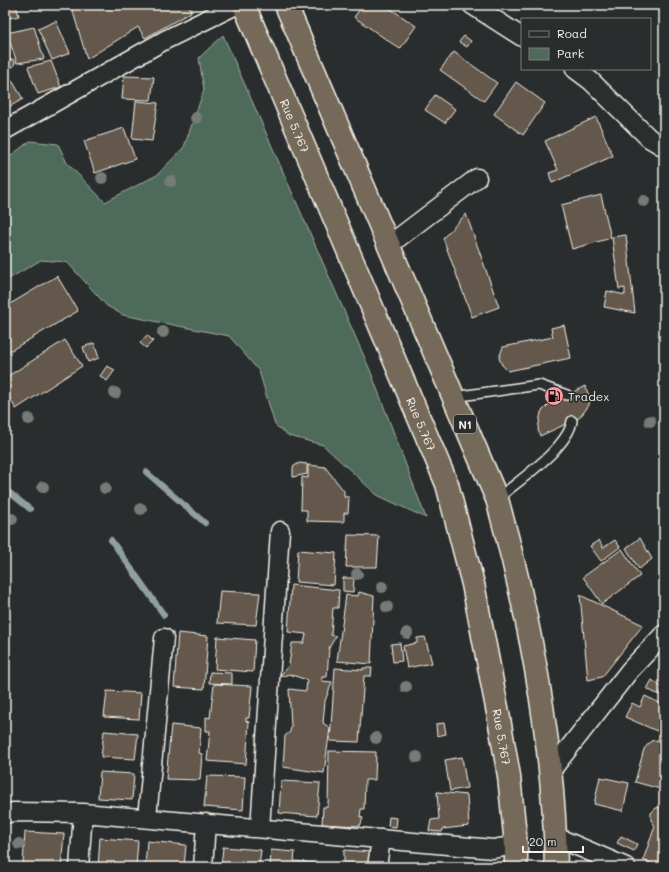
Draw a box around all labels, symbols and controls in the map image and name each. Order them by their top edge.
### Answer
legend [521,18,651,70]
text: Road [557,25,587,41]
text: Park [557,45,584,61]
street label: Rue 5.767 [277,96,314,155]
fuel station icon: Tradex [543,385,565,407]
place label: Tradex [568,388,609,404]
street label: Rue 5.767 [403,395,440,453]
road number: N1 [454,415,476,433]
street label: Rue 5.767 [489,707,515,766]
scale bar [523,828,583,854]
text: 20 m [529,833,557,849]

